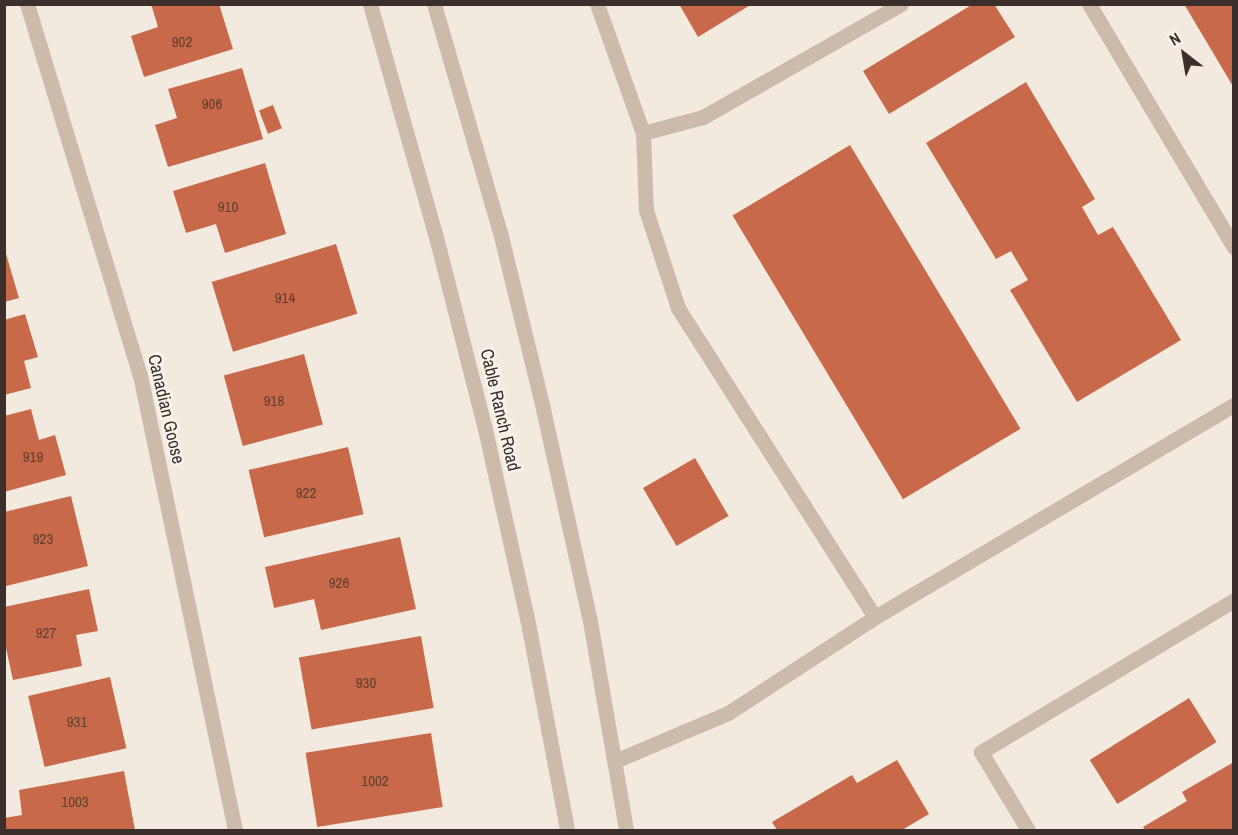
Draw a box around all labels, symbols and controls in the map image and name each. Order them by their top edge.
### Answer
north arrow [1154,24,1214,84]
text: N [1165,27,1184,50]
house number: 902 [172,33,192,51]
house number: 906 [202,95,222,113]
house number: 910 [218,198,238,216]
house number: 914 [275,289,295,307]
street label: Cable Ranch Road [475,347,525,473]
street label: Canadian Goose [143,352,189,466]
house number: 918 [264,392,284,410]
house number: 919 [23,448,43,466]
house number: 922 [296,484,316,502]
house number: 923 [33,530,53,548]
house number: 926 [329,574,349,592]
house number: 927 [36,624,56,642]
house number: 930 [356,674,376,692]
house number: 931 [67,713,87,731]
house number: 1002 [361,772,389,790]
house number: 1003 [61,793,89,811]

